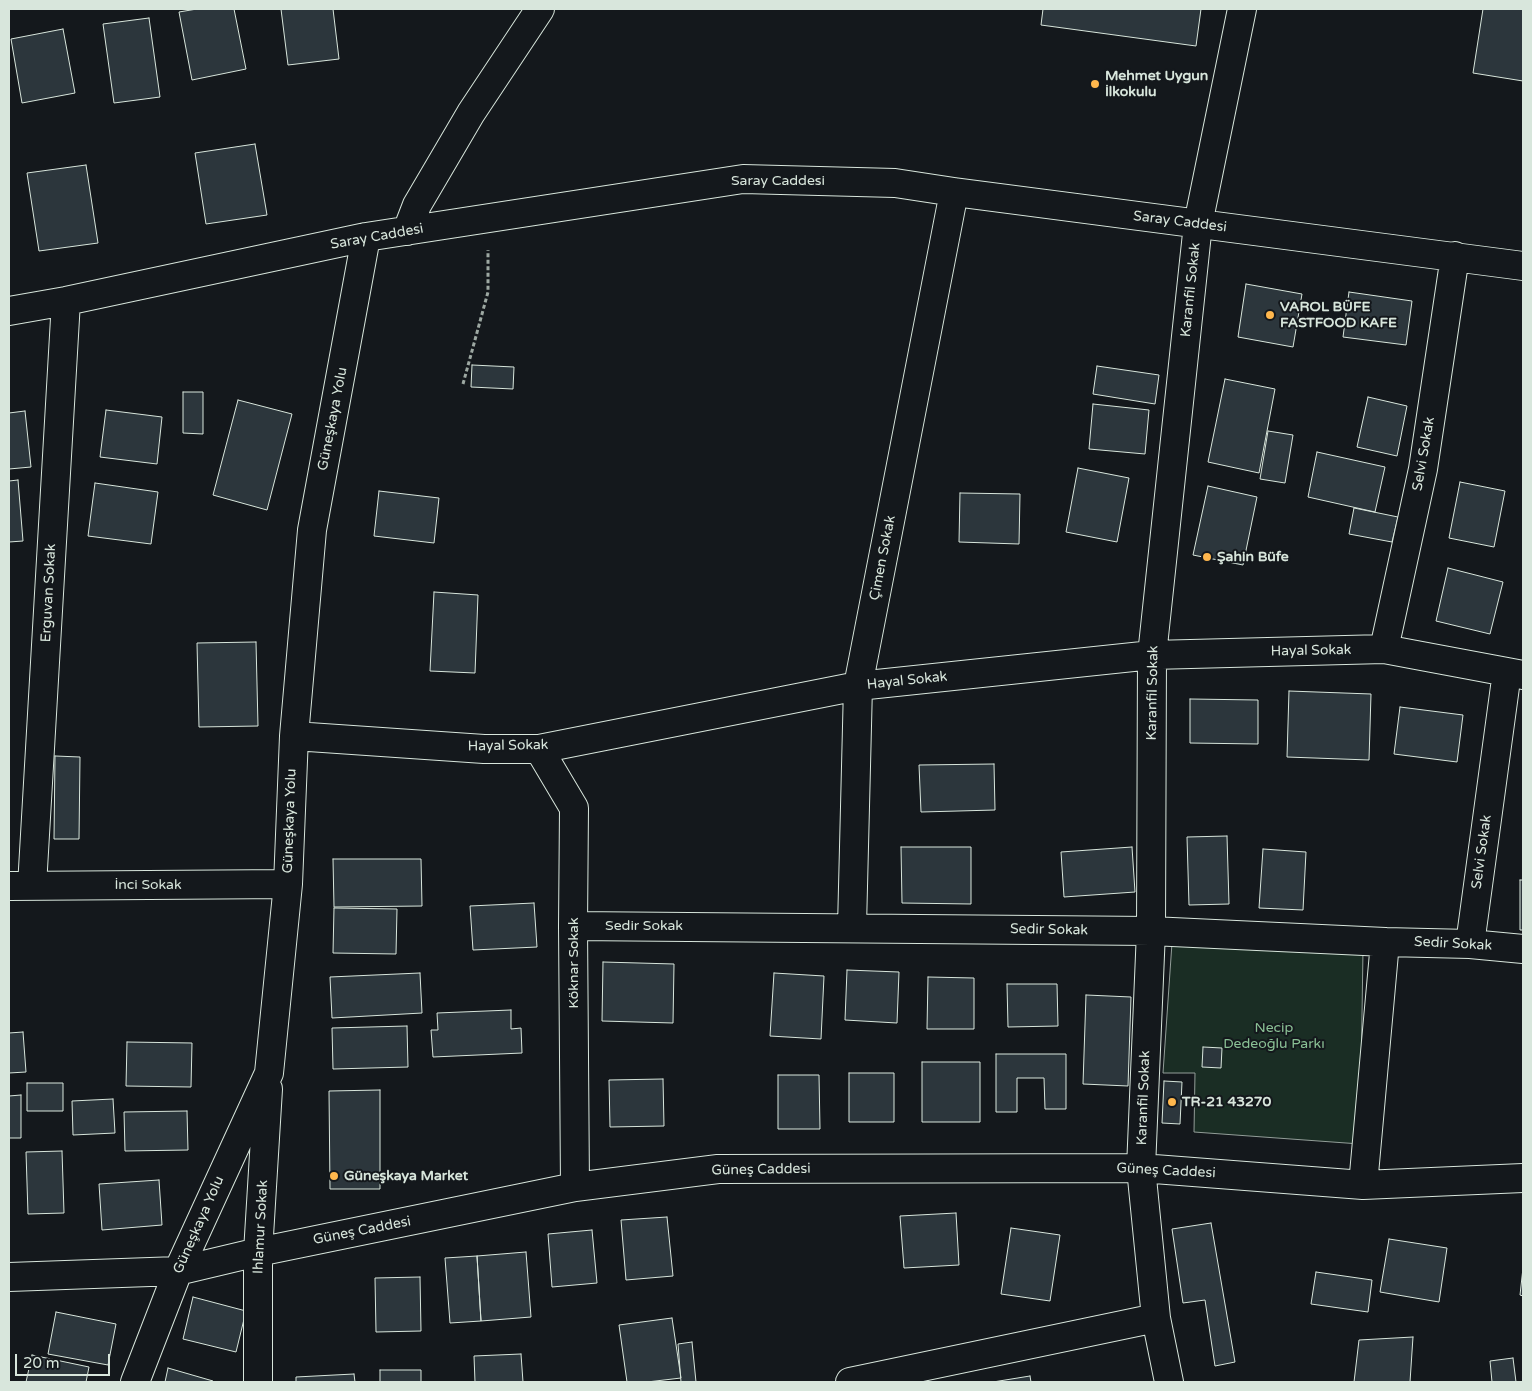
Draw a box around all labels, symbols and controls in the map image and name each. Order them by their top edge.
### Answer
place label: Mehmet Uygun İlkokulu [1105,68,1208,100]
marker: Mehmet Uygun İlkokulu [1089,78,1101,90]
street label: Saray Caddesi [731,173,825,189]
street label: Saray Caddesi [1132,208,1228,236]
street label: Saray Caddesi [329,221,425,253]
street label: Karanfil Sokak [1178,242,1204,338]
place label: VAROL BÜFE FASTFOOD KAFE [1280,299,1397,332]
marker: VAROL BÜFE FASTFOOD KAFE [1264,309,1276,321]
street label: Güneşkaya Yolu [315,366,351,472]
street label: Selvi Sokak [1409,416,1439,492]
street label: Çimen Sokak [867,514,899,602]
street label: Erguvan Sokak [38,543,60,643]
place label: Şahin Büfe [1217,549,1289,565]
marker: Şahin Büfe [1201,551,1213,563]
street label: Hayal Sokak [1270,642,1352,660]
street label: Karanfil Sokak [1144,645,1162,741]
street label: Hayal Sokak [866,668,948,694]
street label: Hayal Sokak [467,737,549,755]
street label: Güneşkaya Yolu [280,768,300,874]
street label: Selvi Sokak [1468,814,1496,890]
street label: İnci Sokak [114,877,182,893]
street label: Köknar Sokak [566,917,582,1009]
street label: Sedir Sokak [605,918,683,934]
street label: Sedir Sokak [1010,921,1088,939]
street label: Sedir Sokak [1414,934,1492,954]
park label: Necip Dedeoğlu Parkı [1223,1020,1325,1052]
street label: Karanfil Sokak [1134,1050,1154,1146]
place label: TR-21 43270 [1182,1094,1271,1110]
marker: TR-21 43270 [1166,1096,1178,1108]
street label: Güneş Caddesi [1116,1160,1216,1182]
street label: Güneş Caddesi [711,1161,811,1179]
place label: Güneşkaya Market [344,1168,468,1184]
marker: Güneşkaya Market [328,1170,340,1182]
street label: Güneşkaya Yolu [170,1174,228,1276]
street label: Ihlamur Sokak [250,1180,272,1274]
street label: Güneş Caddesi [312,1213,412,1249]
scale bar [18,1344,112,1376]
text: 20 m [23,1354,60,1372]

